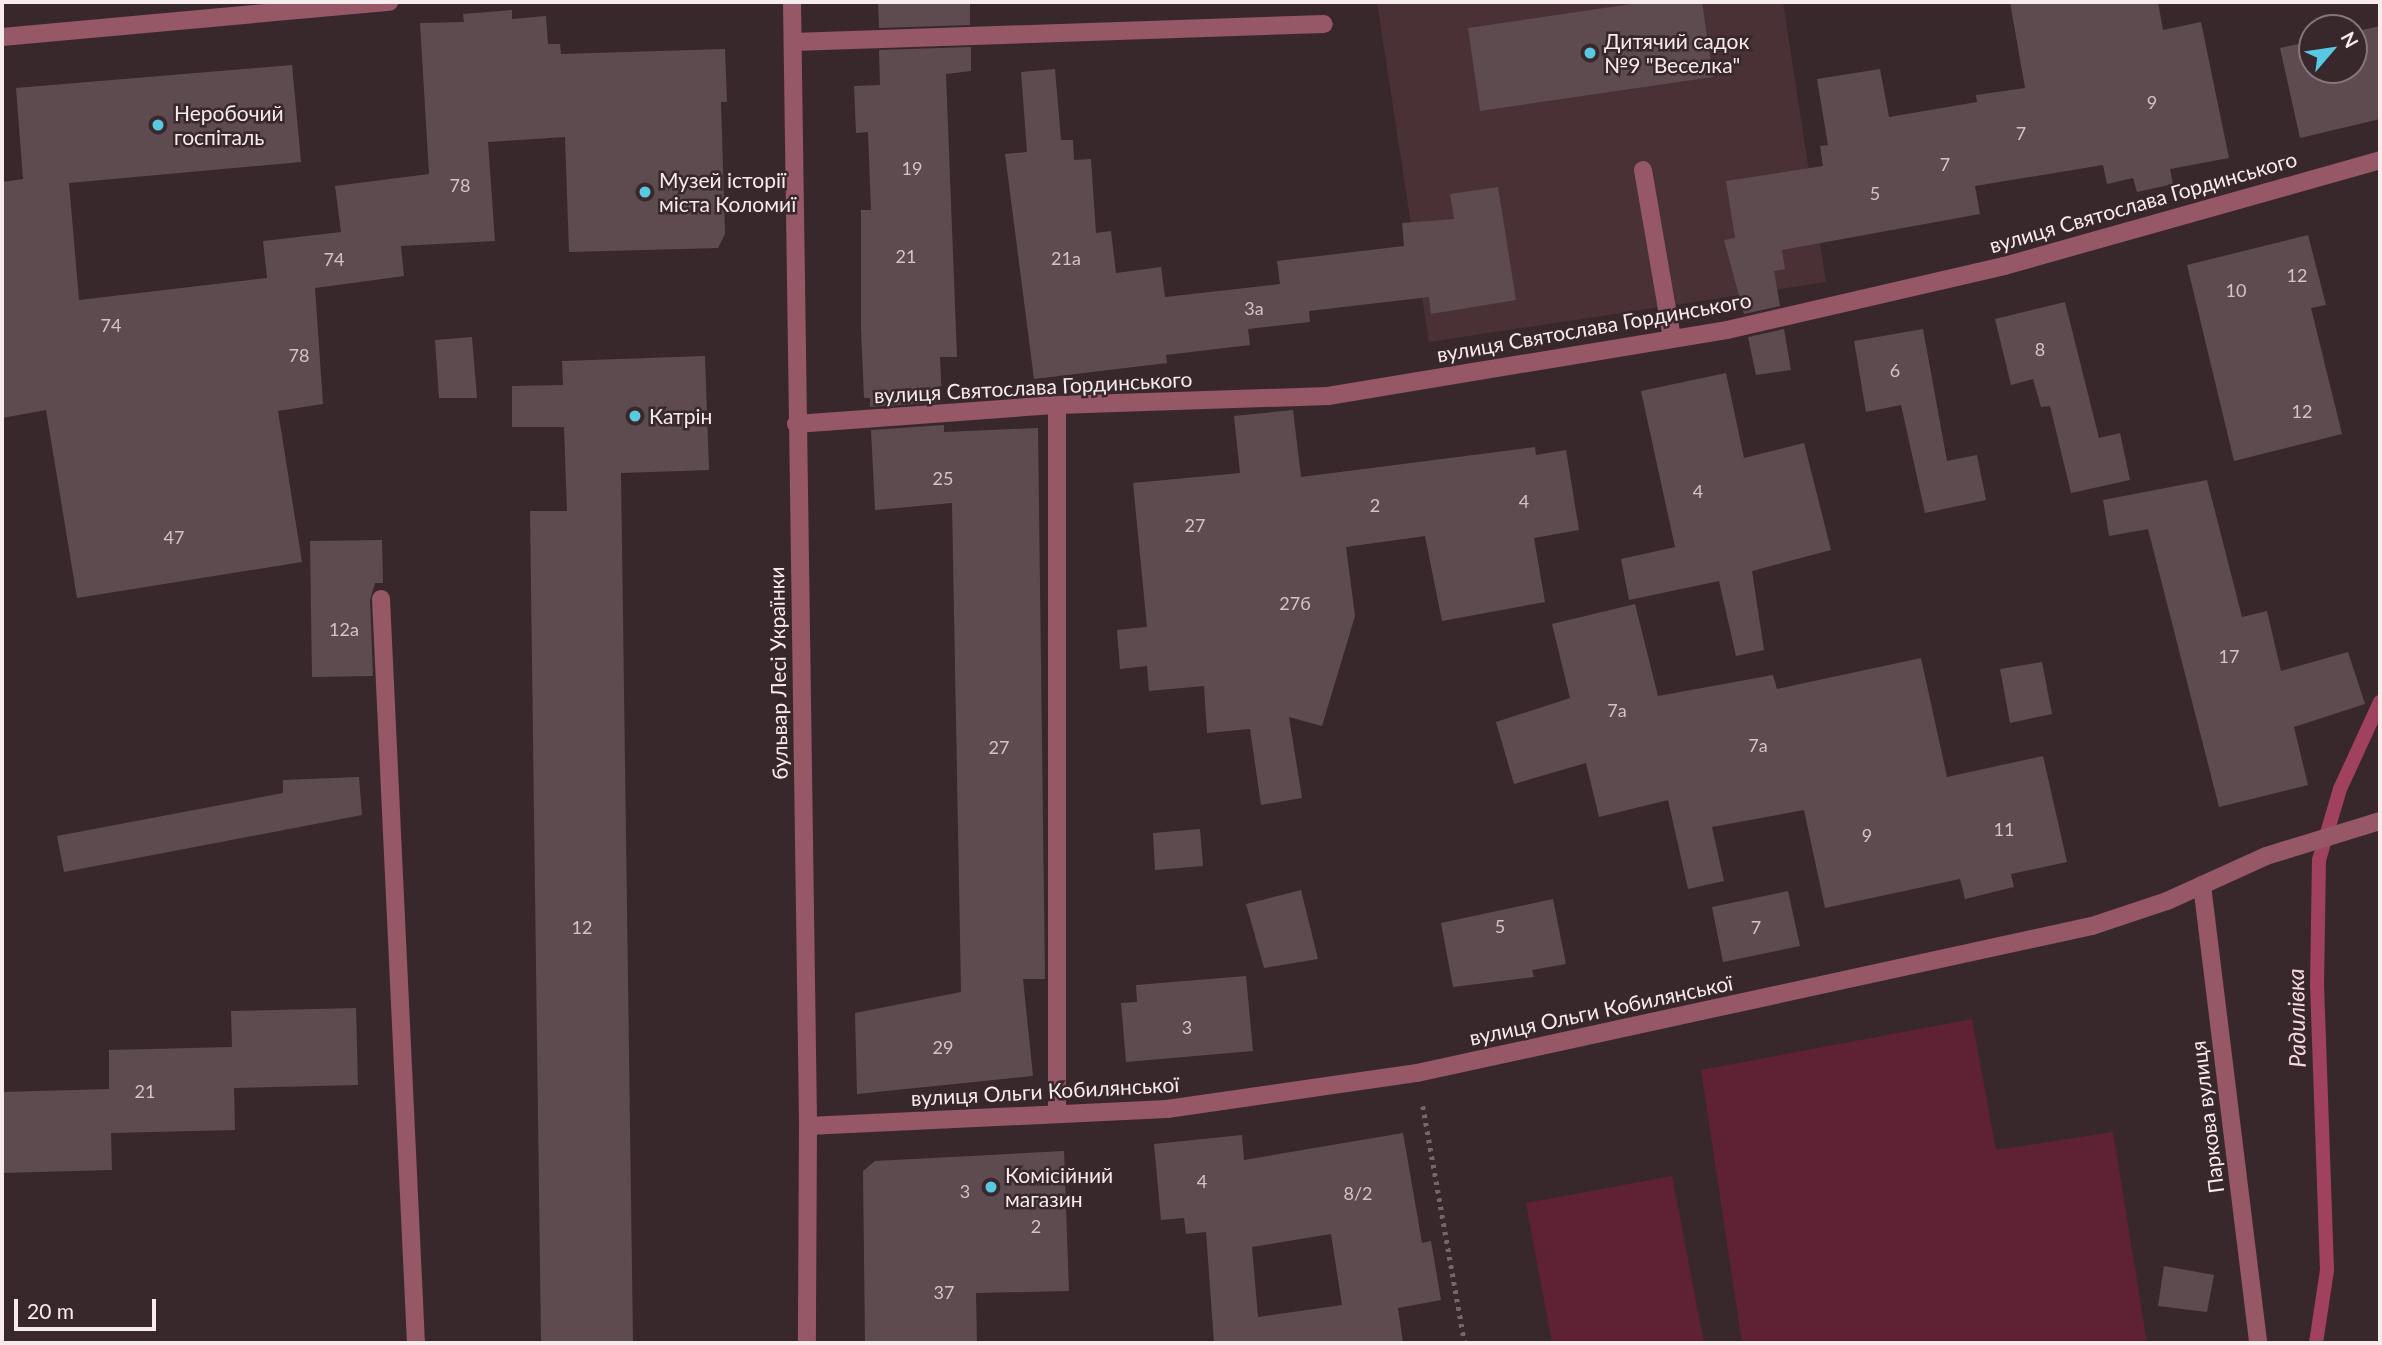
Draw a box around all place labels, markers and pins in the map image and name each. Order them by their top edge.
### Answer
place label: Дитячий садок №9 "Веселка" [1604,28,1749,78]
marker: Дитячий садок №9 "Веселка" [1582,45,1598,61]
place label: Неробочий госпіталь [174,100,284,150]
marker: Неробочий госпіталь [148,115,168,135]
place label: Музей історії міста Коломиї [659,167,796,217]
marker: Музей історії міста Коломиї [637,184,653,200]
place label: Катрін [649,403,712,429]
marker: Катрін [627,408,643,424]
place label: Комісійний магазин [1005,1162,1113,1212]
marker: Комісійний магазин [983,1179,999,1195]

